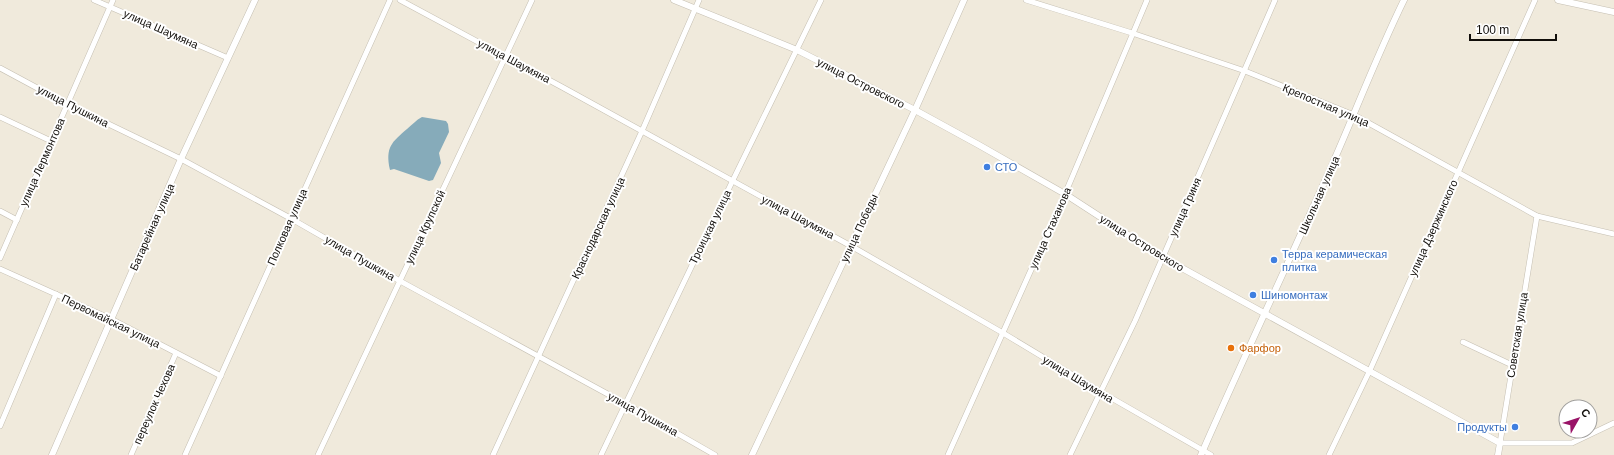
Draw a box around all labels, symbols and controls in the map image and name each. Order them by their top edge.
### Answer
street label: улица Шаумяна [122,7,201,51]
scale bar [1470,16,1556,42]
text: 100 m [1476,23,1509,37]
street label: улица Шаумяна [476,37,553,86]
street label: улица Островского [815,56,907,110]
street label: Крепостная улица [1281,81,1372,129]
street label: улица Пушкина [35,83,112,130]
street label: улица Лермонтова [17,115,67,208]
street label: Школьная улица [1296,153,1342,236]
place label: СТО [995,161,1018,173]
marker: СТО [982,162,992,172]
street label: Краснодарская улица [569,175,627,281]
street label: улица Гриня [1167,176,1203,238]
street label: улица Дзержинского [1406,178,1460,278]
street label: Батарейная улица [127,181,177,272]
street label: улица Стаханова [1027,185,1074,271]
street label: Полковая улица [265,186,310,267]
street label: Троицкая улица [687,187,734,266]
street label: улица Крупской [403,188,447,266]
street label: улица Победы [838,192,880,264]
street label: улица Шаумяна [760,193,837,242]
street label: улица Островского [1098,212,1186,274]
street label: улица Пушкина [323,233,398,283]
place label: Терра керамическая плитка [1282,248,1387,273]
marker: Терра керамическая плитка [1269,255,1279,265]
place label: Шиномонтаж [1261,289,1328,301]
marker: Шиномонтаж [1248,290,1258,300]
street label: Советская улица [1504,291,1530,379]
street label: Первомайская улица [60,292,163,350]
place label: Фарфор [1239,342,1281,354]
marker: Фарфор [1226,343,1236,353]
street label: улица Шаумяна [1040,353,1116,405]
street label: переулок Чехова [131,361,177,446]
street label: улица Пушкина [606,390,681,439]
north arrow [1558,399,1598,439]
text: С [1579,406,1593,420]
place label: Продукты [1457,421,1507,433]
marker: Продукты [1510,422,1520,432]

